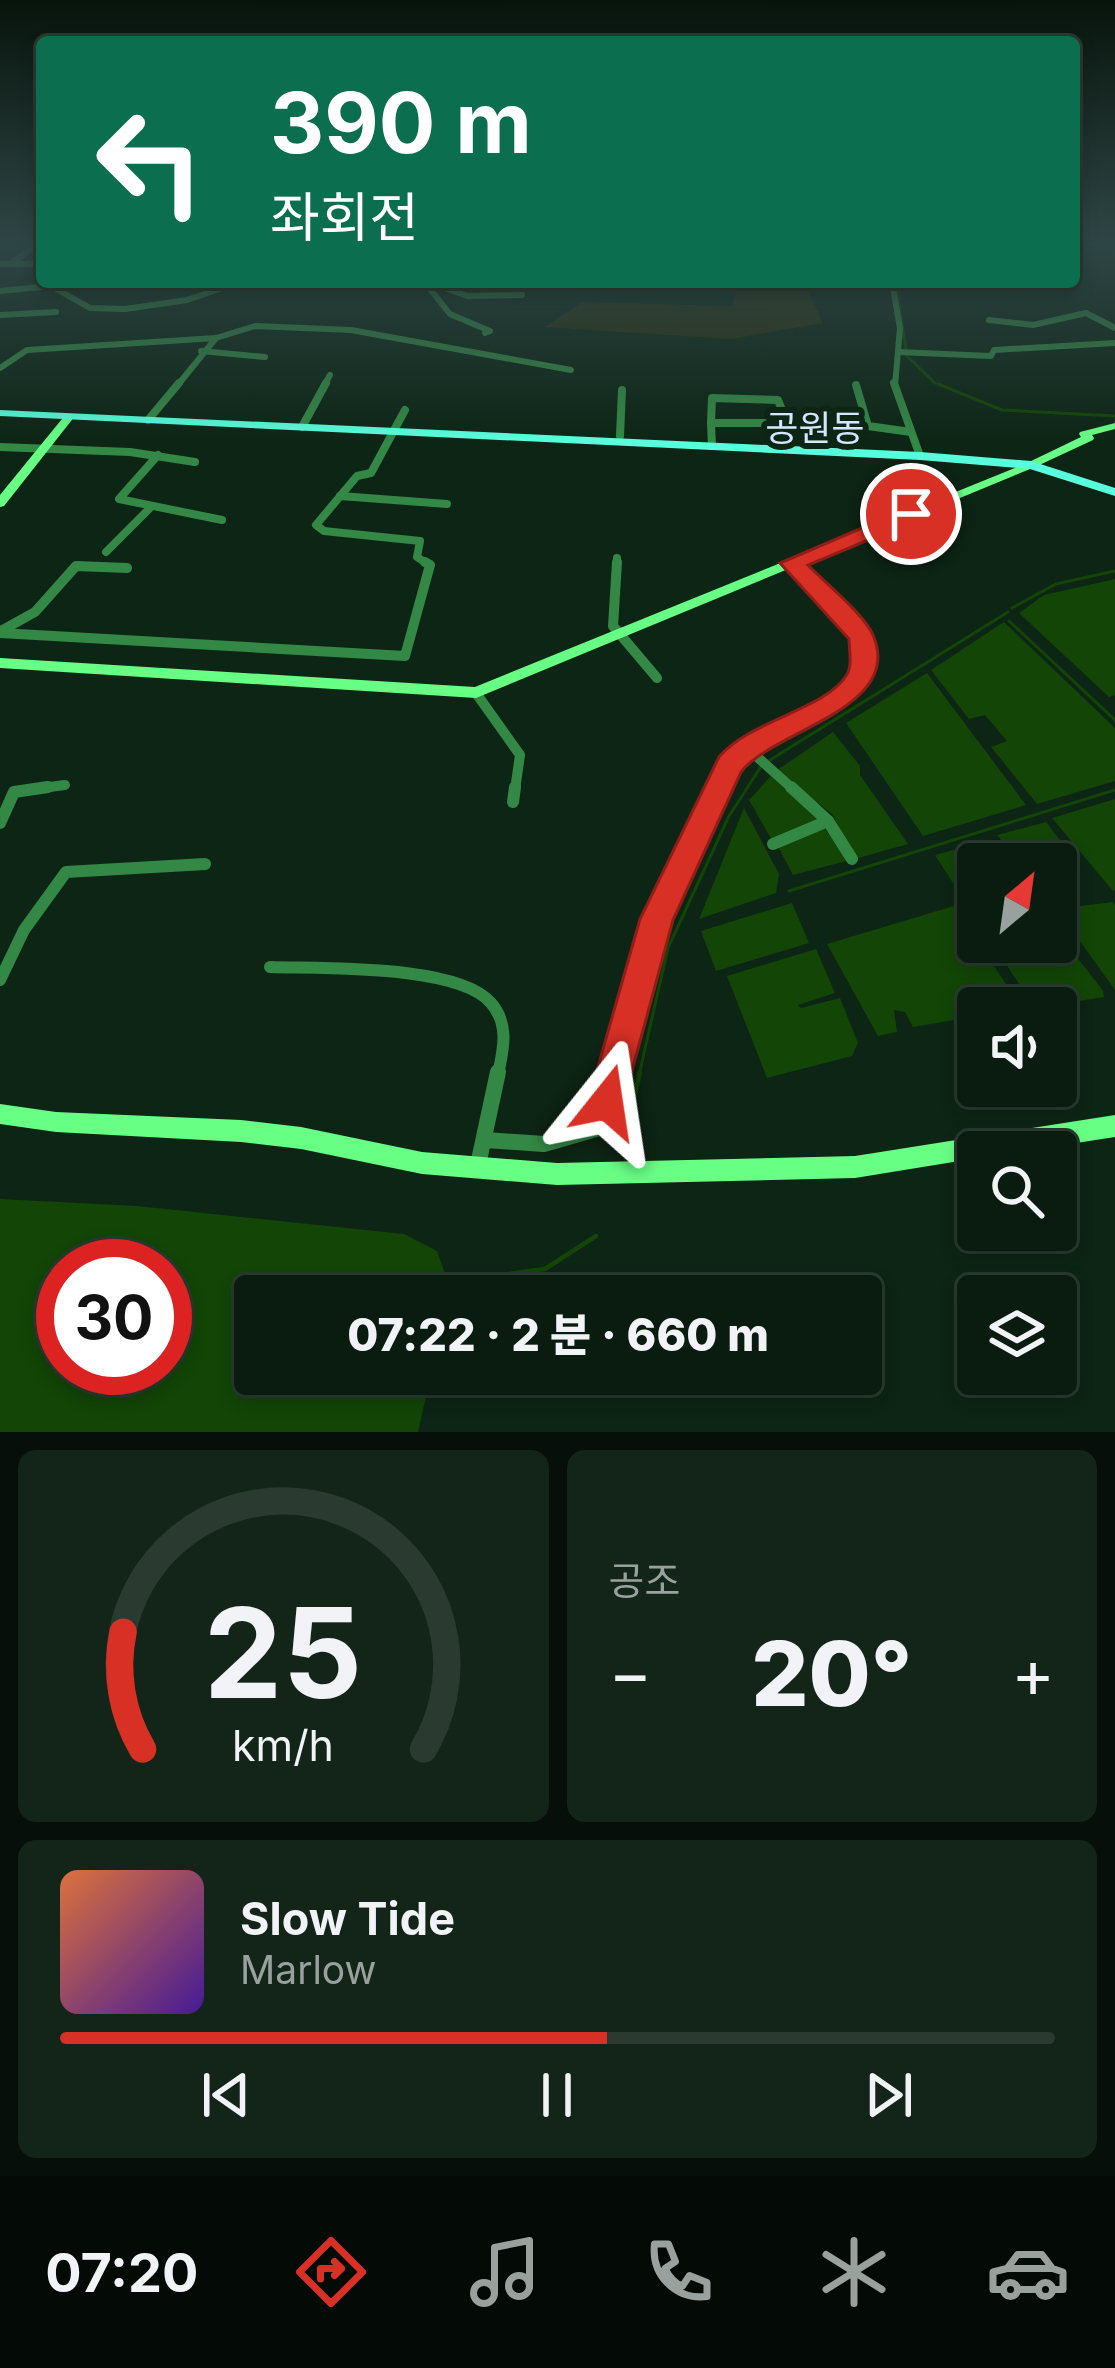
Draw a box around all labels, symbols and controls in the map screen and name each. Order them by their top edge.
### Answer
text: 390 m [270,72,532,173]
icon: left [72,84,228,240]
text: 좌회전 [270,185,419,250]
district label: 공원동 [765,406,865,450]
pin [860,463,962,565]
icon: arrive [878,481,944,547]
north arrow [957,843,1077,963]
map controls [957,843,1077,1395]
button: sound [957,987,1077,1107]
position arrow [544,1039,670,1165]
button: search [957,1131,1077,1251]
speed limit sign: 30 [36,1239,192,1395]
button: layers [957,1275,1077,1395]
text: 07:22 · 2 분 · 660 m [347,1307,769,1362]
text: 공조 [609,1557,680,1604]
text: 25 [204,1577,362,1728]
text: 20° [751,1619,912,1728]
text: − [609,1633,652,1713]
text: + [1011,1633,1055,1713]
text: km/h [232,1719,334,1771]
text: Slow Tide [240,1891,455,1946]
text: Marlow [240,1946,376,1993]
icon: previous [193,2062,259,2128]
icon: pause [524,2062,590,2128]
icon: next [856,2062,922,2128]
icon: directions [289,2230,373,2314]
icon: music [463,2230,547,2314]
icon: phone [637,2230,721,2314]
icon: climate [812,2230,896,2314]
icon: car [986,2230,1070,2314]
text: 07:20 [45,2240,199,2305]

